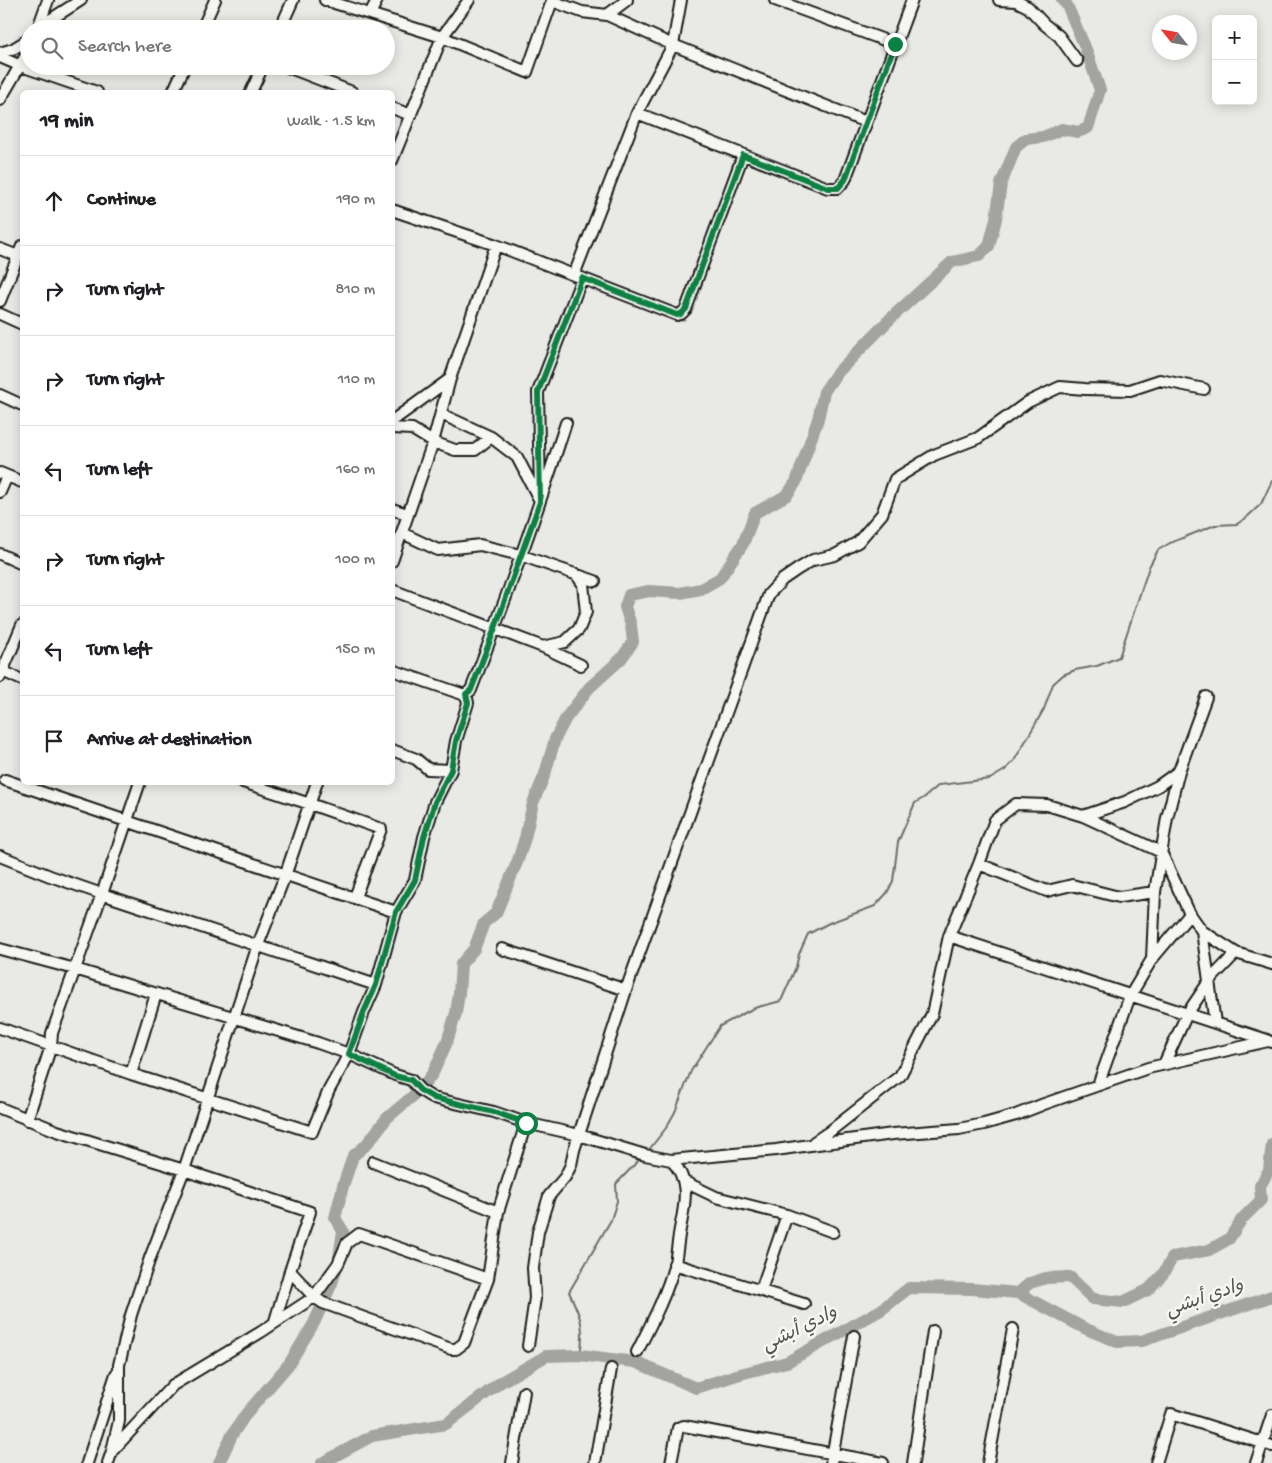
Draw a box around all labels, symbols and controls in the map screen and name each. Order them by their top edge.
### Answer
north arrow [1152,15,1197,60]
map controls [1212,15,1257,105]
button: + [1212,15,1257,60]
search box [20,20,395,75]
route end [884,33,907,56]
icon: search [38,34,66,62]
text: Search here [78,36,172,59]
button: − [1212,60,1257,105]
text: 19 min [40,110,93,135]
text: Walk · 1.5 km [287,113,375,132]
icon: ahead [40,187,68,215]
text: Continue [87,189,156,212]
text: 190 m [336,191,375,210]
icon: right [40,277,68,305]
text: Turn right [87,279,163,302]
text: 810 m [336,281,375,300]
icon: right [40,367,68,395]
text: Turn right [87,369,163,392]
text: 110 m [338,371,375,390]
icon: left [40,457,68,485]
text: Turn left [87,459,151,482]
text: 160 m [336,461,375,480]
icon: right [40,547,68,575]
text: Turn right [87,549,163,572]
text: 100 m [335,551,375,570]
icon: left [40,637,68,665]
text: Turn left [87,639,151,662]
text: 150 m [336,641,375,660]
icon: arrive [40,727,68,755]
text: Arrive at destination [87,729,251,752]
route start [515,1112,538,1135]
water label: وادي أبشي [1162,1273,1248,1325]
water label: وادي أبشي [758,1300,842,1360]

